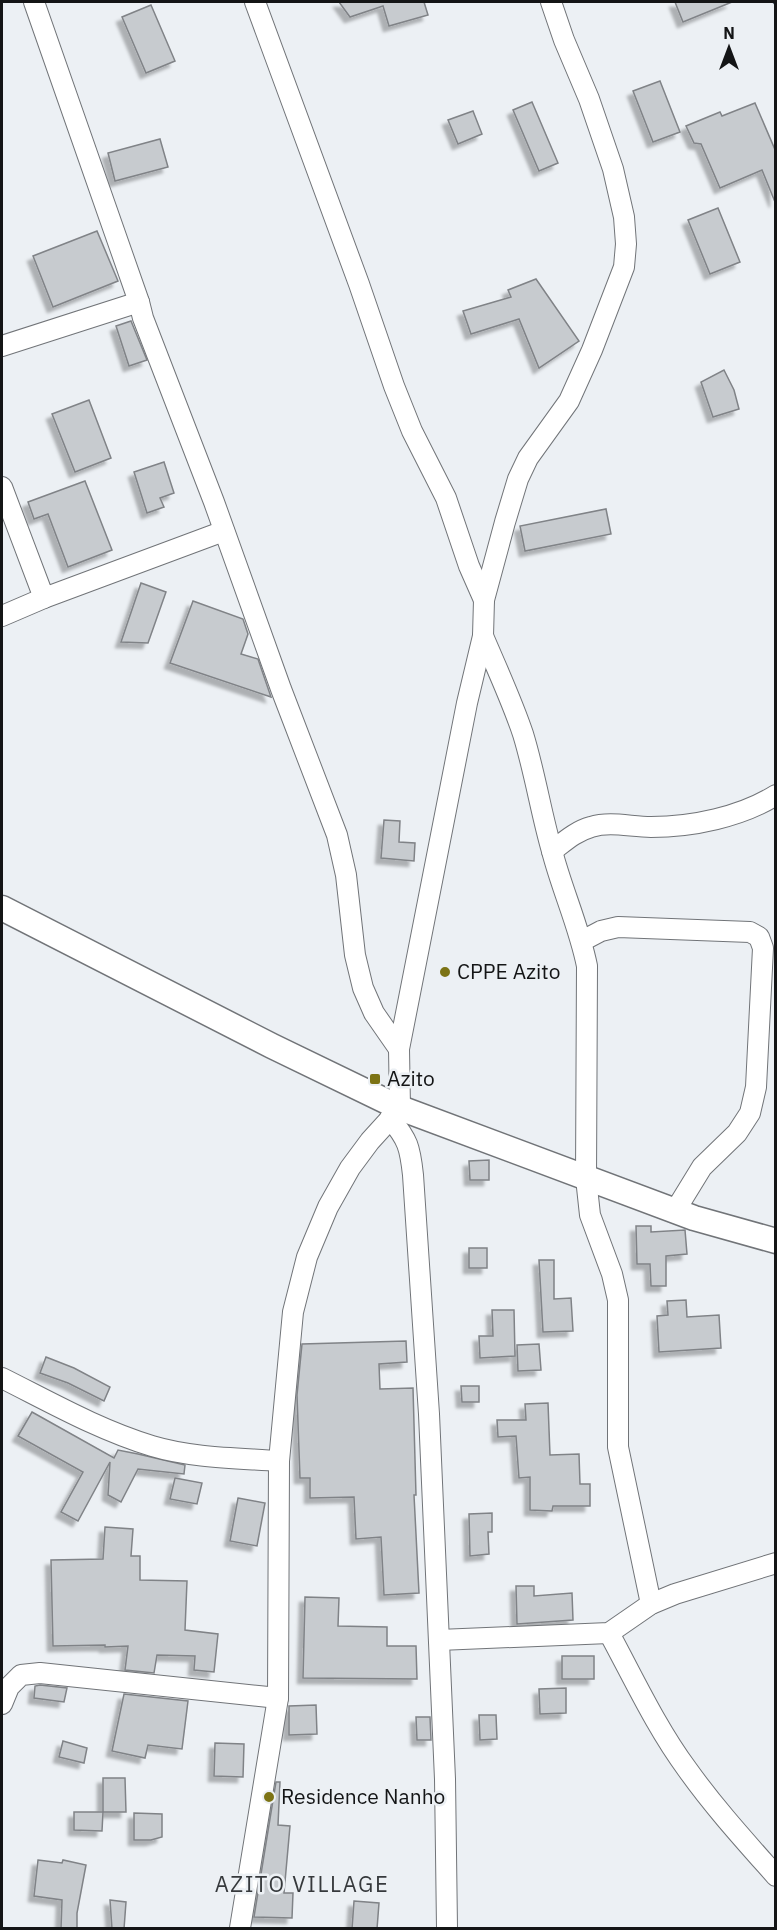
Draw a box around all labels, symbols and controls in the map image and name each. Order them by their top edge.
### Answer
north arrow [699,18,759,78]
text: N [723,23,735,43]
place label: CPPE Azito [457,957,560,985]
marker: CPPE Azito [438,965,452,979]
place label: Azito [387,1064,435,1092]
marker: Azito [368,1072,382,1086]
place label: Residence Nanho [281,1782,445,1810]
marker: Residence Nanho [262,1790,276,1804]
district label: AZITO VILLAGE [215,1869,389,1898]

